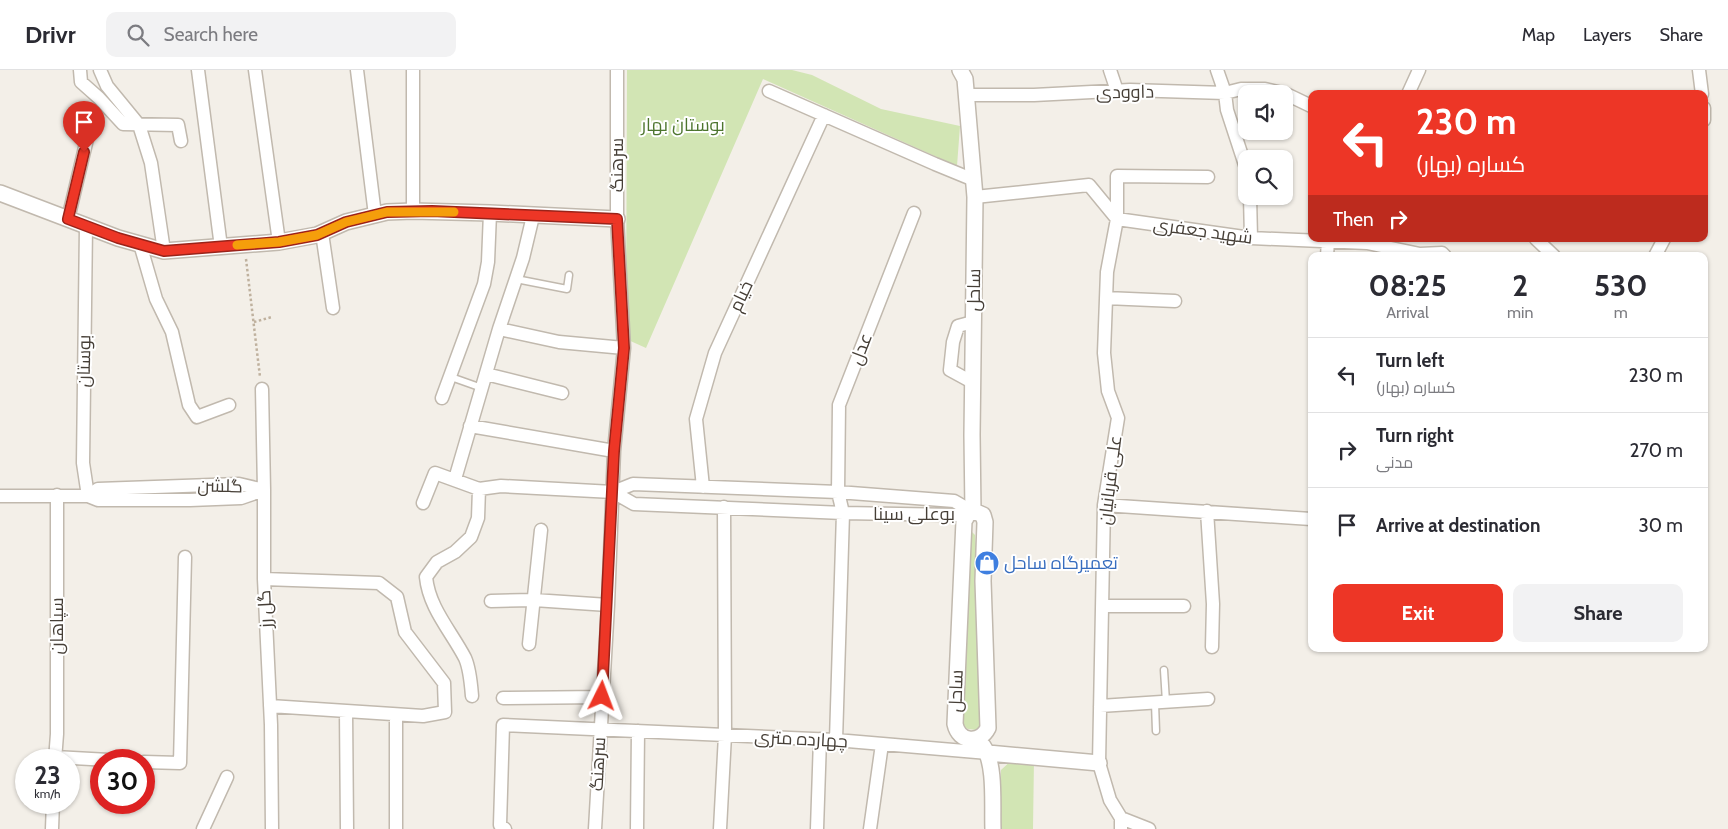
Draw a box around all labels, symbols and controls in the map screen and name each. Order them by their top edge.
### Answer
search box [106,12,456,57]
text: Drivr [25,20,76,49]
icon: search [124,21,152,49]
text: Search here [164,23,258,46]
text: Map [1522,24,1555,46]
text: Layers [1583,24,1632,46]
text: Share [1660,24,1703,46]
street label: داوودی [1096,80,1154,104]
map controls [1238,85,1293,205]
button: sound [1238,85,1293,140]
text: 230 m [1416,100,1516,143]
pin [63,101,105,152]
icon: arrive [70,108,98,136]
icon: left [1333,110,1398,175]
park label: بوستان بهار [640,114,725,136]
street label: سرهنگ [606,138,628,192]
button: search [1238,150,1293,205]
text: کساره (بهار) [1416,151,1525,178]
icon: right [1384,205,1412,233]
text: Then [1333,208,1374,231]
street label: شهید جعفری [1152,213,1254,249]
text: 08:25 [1369,267,1447,304]
text: 2 [1512,267,1528,304]
text: 530 [1594,267,1647,304]
street label: ساحل [963,268,985,312]
street label: خیام [724,277,759,316]
text: Arrival [1386,303,1429,322]
text: min [1507,303,1533,322]
text: m [1614,303,1628,322]
street label: عدل [845,330,877,368]
street label: بوستان [73,334,95,388]
text: Turn left [1376,349,1444,372]
icon: left [1333,361,1361,389]
text: 230 m [1629,364,1683,387]
text: کساره (بهار) [1376,378,1455,397]
text: Turn right [1376,424,1454,447]
street label: علی قربانیان [1094,434,1126,526]
icon: right [1333,436,1361,464]
text: 270 m [1629,439,1683,462]
text: مدنی [1376,453,1413,472]
street label: گلشن [197,475,243,497]
street label: بوعلی سینا [873,503,955,525]
icon: arrive [1333,511,1361,539]
text: Arrive at destination [1376,514,1540,537]
text: 30 m [1639,514,1683,537]
shop icon: تعمیرگاه ساحل [974,550,1000,576]
place label: تعمیرگاه ساحل [1004,552,1118,574]
button: Exit [1333,584,1503,642]
button: Share [1513,584,1683,642]
street label: گل رز [253,589,277,630]
street label: سپاهان [46,597,68,655]
position arrow [575,669,627,721]
street label: ساحل [944,669,968,713]
street label: چهارده متری [754,726,848,753]
street label: سرهنگ [586,736,610,792]
speed limit sign: 30 [90,749,155,814]
text: 23 [34,760,61,790]
text: km/h [34,786,61,801]

